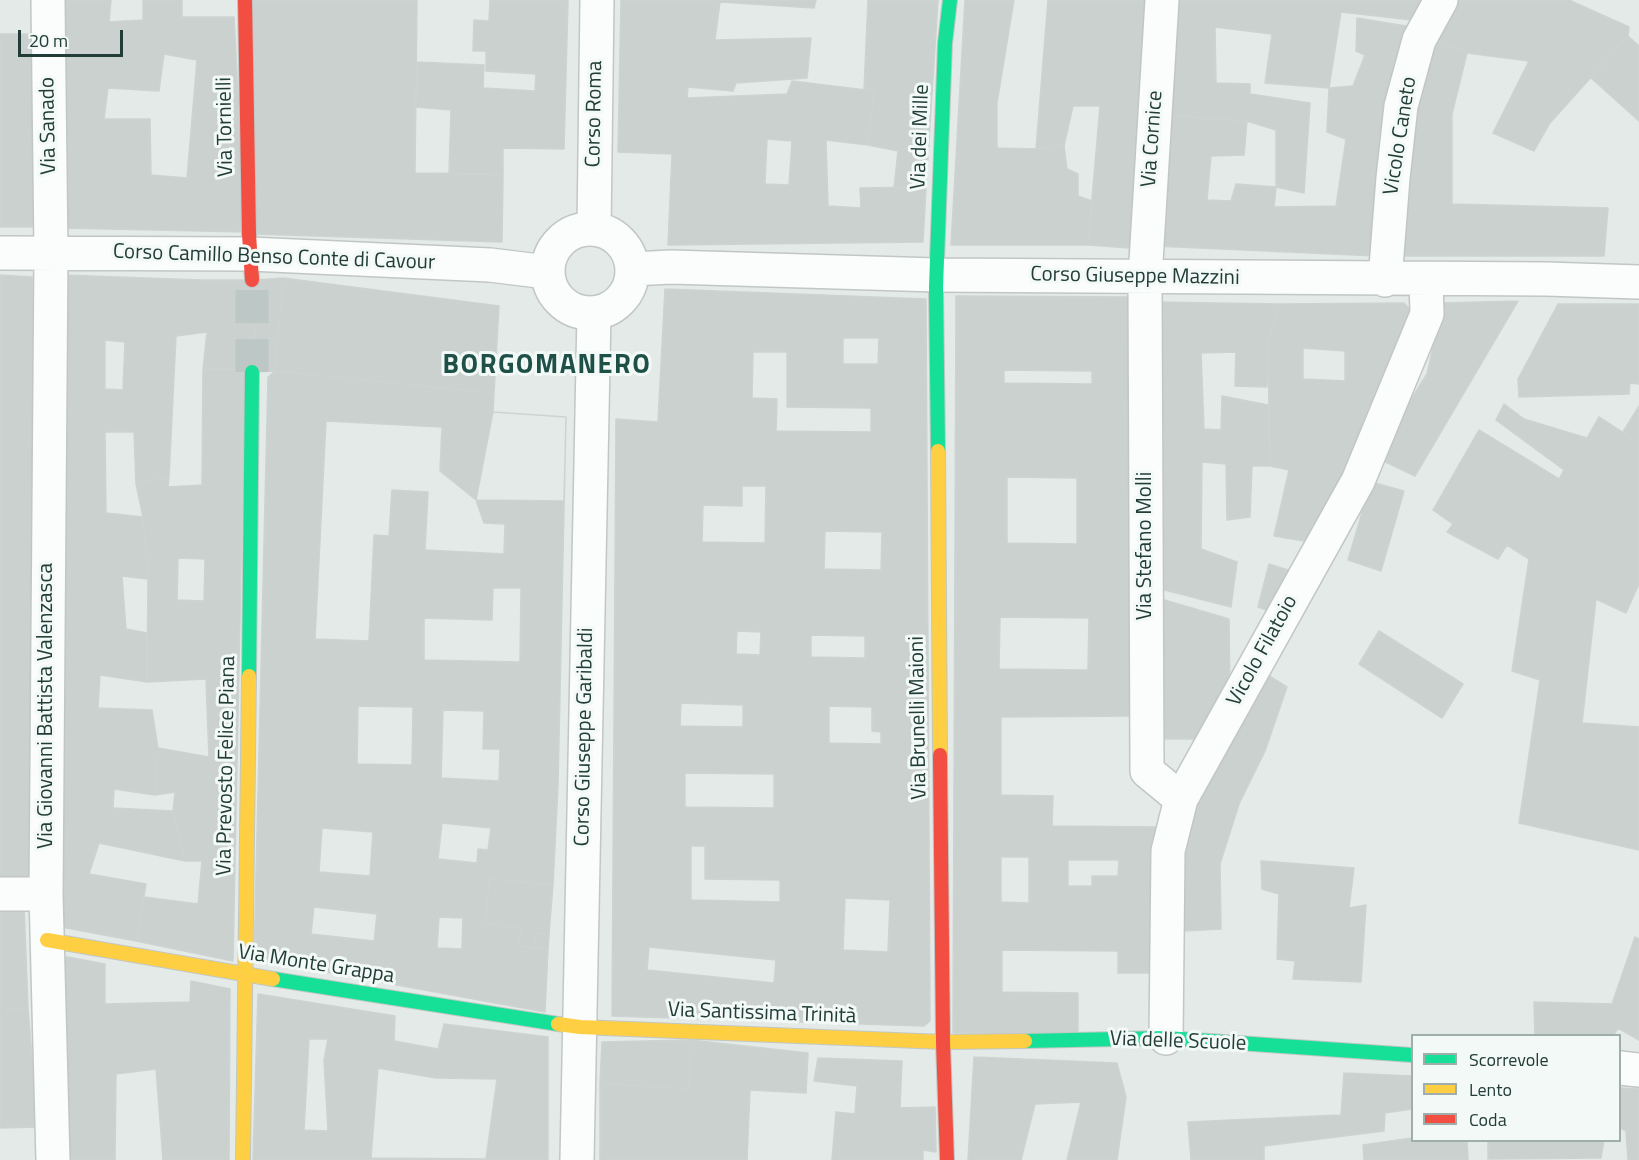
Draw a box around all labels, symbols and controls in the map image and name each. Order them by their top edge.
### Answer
scale bar [21,18,126,56]
text: 20 m [29,27,68,54]
street label: Corso Roma [581,60,609,168]
street label: Vicolo Caneto [1379,75,1423,197]
street label: Via Sanado [36,77,62,175]
street label: Via Tornielli [213,77,239,177]
street label: Via dei Mille [907,84,935,190]
street label: Via Cornice [1137,90,1169,188]
street label: Corso Camillo Benso Conte di Cavour [112,240,436,276]
street label: Corso Giuseppe Mazzini [1030,263,1240,291]
district label: BORGOMANERO [443,350,651,382]
street label: Via Stefano Molli [1133,472,1159,620]
street label: Via Giovanni Battista Valenzasca [34,563,60,849]
street label: Vicolo Filatoio [1222,591,1304,711]
street label: Corso Giuseppe Garibaldi [570,627,600,847]
street label: Via Brunelli Maioni [905,636,933,800]
street label: Via Prevosto Felice Piana [212,656,242,876]
street label: Via Monte Grappa [236,940,396,990]
street label: Via Santissima Trinità [667,998,857,1030]
street label: Via delle Scuole [1109,1027,1247,1057]
legend [1411,1034,1621,1142]
text: Scorrevole [1469,1046,1548,1073]
text: Lento [1469,1076,1512,1103]
text: Coda [1469,1106,1507,1133]

